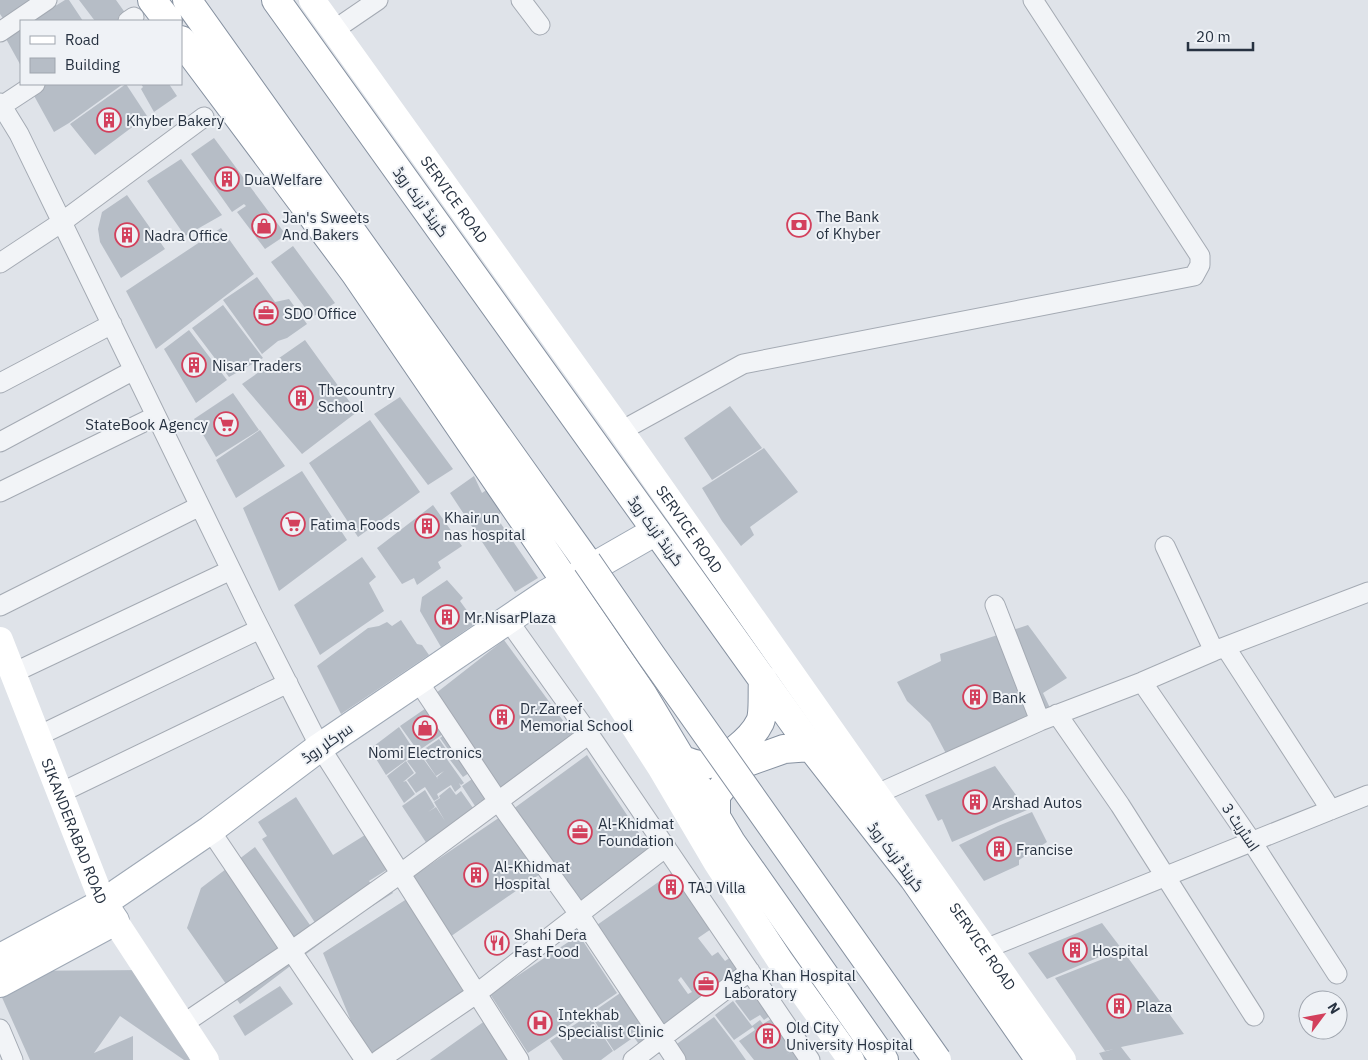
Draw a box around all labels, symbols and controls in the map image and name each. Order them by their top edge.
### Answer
legend [20,20,182,85]
scale bar [1188,20,1253,52]
text: 20 m [1196,27,1231,46]
text: Road [65,30,100,49]
text: Building [65,55,120,74]
building icon: Khyber Bakery [96,107,122,133]
place label: Khyber Bakery [126,111,225,130]
street label: SERVICE ROAD [417,152,492,247]
street label: گرینڈ ٹرنک روڈ [389,163,453,241]
building icon: DuaWelfare [214,166,240,192]
place label: DuaWelfare [244,170,323,189]
place label: The Bank of Khyber [816,207,881,243]
place label: Jan's Sweets And Bakers [282,208,370,244]
bank icon: The Bank of Khyber [786,212,812,238]
shop icon: Jan's Sweets And Bakers [251,213,277,239]
building icon: Nadra Office [114,222,140,248]
place label: Nadra Office [144,226,228,245]
office icon: SDO Office [253,300,279,326]
place label: SDO Office [284,304,357,323]
building icon: Nisar Traders [181,352,207,378]
place label: Nisar Traders [212,356,302,375]
place label: Thecountry School [318,380,395,416]
building icon: Thecountry School [288,385,314,411]
supermarket icon: StateBook Agency [213,411,239,437]
place label: StateBook Agency [85,415,209,434]
street label: SERVICE ROAD [652,481,727,577]
street label: گرینڈ ٹرنک روڈ [624,492,688,570]
place label: Khair un nas hospital [444,508,525,544]
supermarket icon: Fatima Foods [280,511,306,537]
building icon: Khair un nas hospital [414,513,440,539]
place label: Fatima Foods [310,515,400,534]
building icon: Mr.NisarPlaza [434,604,460,630]
place label: Mr.NisarPlaza [464,608,556,627]
building icon: Bank [962,684,988,710]
place label: Bank [992,688,1026,707]
place label: Dr.Zareef Memorial School [520,699,632,735]
building icon: Dr.Zareef Memorial School [489,704,515,730]
shop icon: Nomi Electronics [412,715,438,741]
street label: سرکلر روڈ [298,719,356,767]
place label: Nomi Electronics [368,743,482,762]
street label: SIKANDERABAD ROAD [38,755,112,907]
building icon: Arshad Autos [962,789,988,815]
place label: Arshad Autos [992,793,1082,812]
street label: اسٹریٹ 3 [1218,799,1264,855]
place label: Al-Khidmat Foundation [598,814,674,850]
street label: گرینڈ ٹرنک روڈ [864,818,928,896]
office icon: Al-Khidmat Foundation [567,819,593,845]
building icon: Francise [986,836,1012,862]
place label: Francise [1016,840,1073,859]
place label: Al-Khidmat Hospital [494,857,570,893]
building icon: Al-Khidmat Hospital [463,862,489,888]
building icon: TAJ Villa [658,874,684,900]
place label: TAJ Villa [688,878,745,897]
street label: SERVICE ROAD [946,899,1020,994]
place label: Shahi Dera Fast Food [514,925,587,961]
restaurant icon: Shahi Dera Fast Food [484,930,510,956]
building icon: Hospital [1062,937,1088,963]
place label: Hospital [1092,941,1148,960]
place label: Agha Khan Hospital Laboratory [724,966,856,1002]
office icon: Agha Khan Hospital Laboratory [693,971,719,997]
north arrow [1298,990,1348,1040]
building icon: Plaza [1106,993,1132,1019]
place label: Plaza [1136,997,1172,1016]
text: N [1324,999,1344,1017]
place label: Intekhab Specialist Clinic [558,1005,664,1041]
hospital icon: Intekhab Specialist Clinic [527,1010,553,1036]
place label: Old City University Hospital [786,1018,913,1054]
building icon: Old City University Hospital [755,1023,781,1049]

